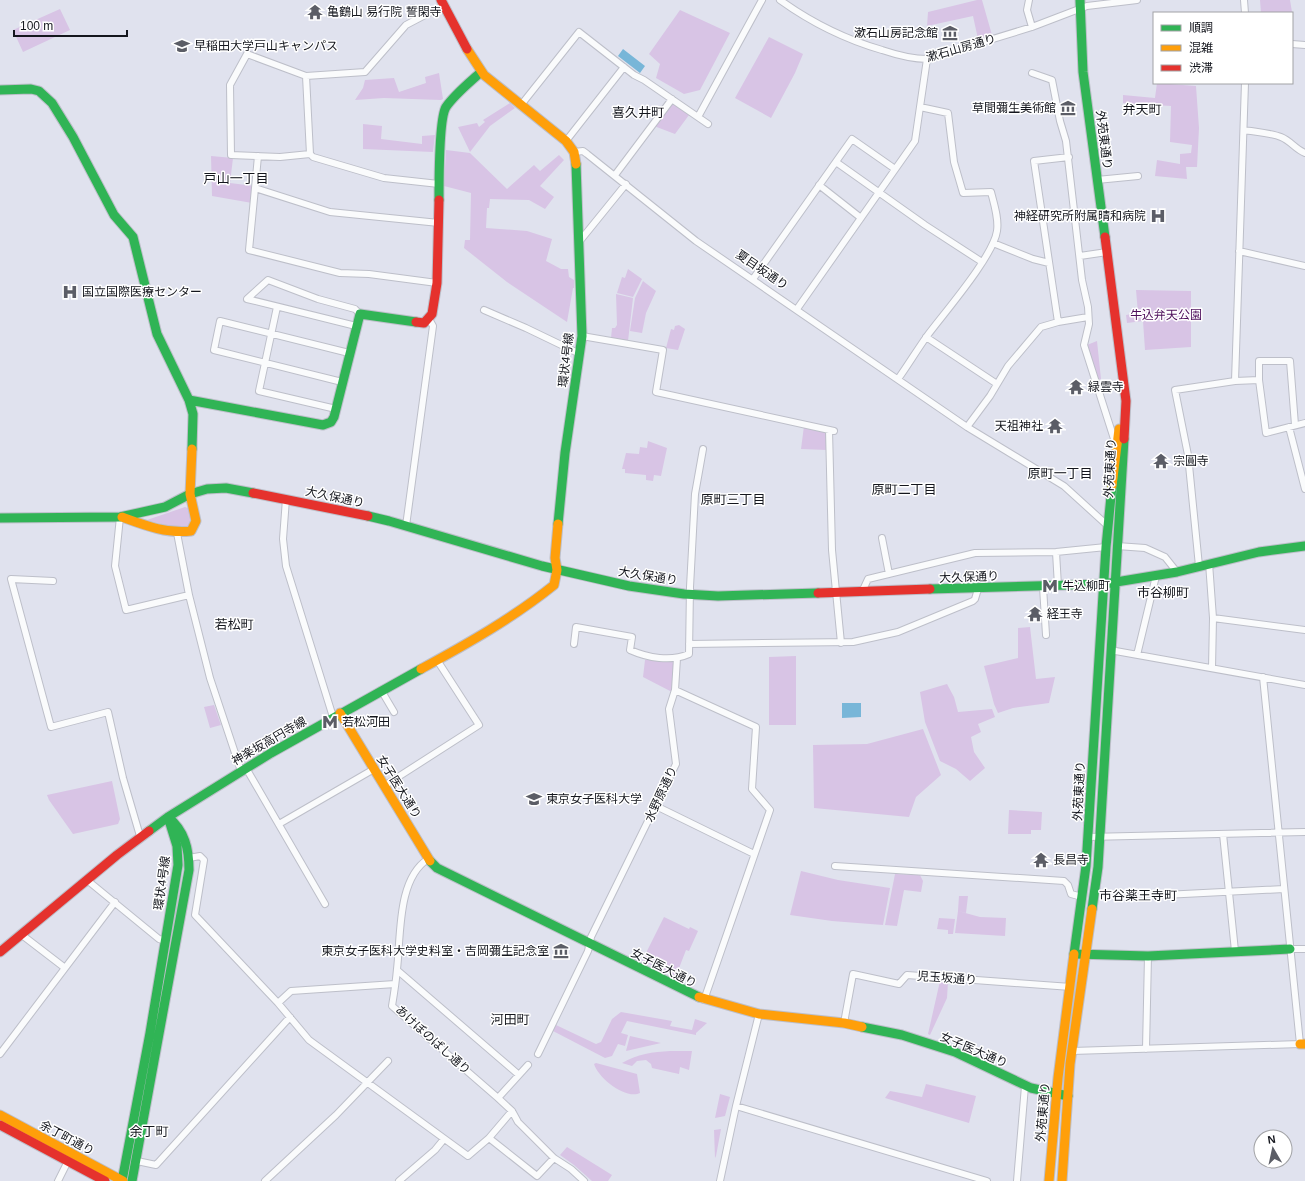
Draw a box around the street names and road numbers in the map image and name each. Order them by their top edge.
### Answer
street label: 漱石山房通り [924,31,998,65]
street label: 外苑東通り [1093,109,1115,171]
street label: 夏目坂通り [733,247,791,293]
street label: 環状4号線 [556,332,576,388]
street label: 外苑東通り [1101,438,1119,498]
street label: 大久保通り [304,484,366,510]
street label: 大久保通り [617,564,679,588]
street label: 大久保通り [939,569,999,585]
street label: 神楽坂高円寺線 [229,714,309,768]
street label: 女子医大通り [374,753,424,821]
street label: 外苑東通り [1070,761,1088,821]
street label: 水野原通り [642,764,680,824]
street label: 環状4号線 [151,855,173,911]
street label: 女子医大通り [629,945,699,991]
street label: 児玉坂通り [917,969,977,987]
street label: あけぼのばし通り [393,1003,473,1077]
street label: 女子医大通り [938,1029,1010,1071]
street label: 外苑東通り [1033,1081,1053,1143]
street label: 余丁町通り [37,1118,97,1158]

